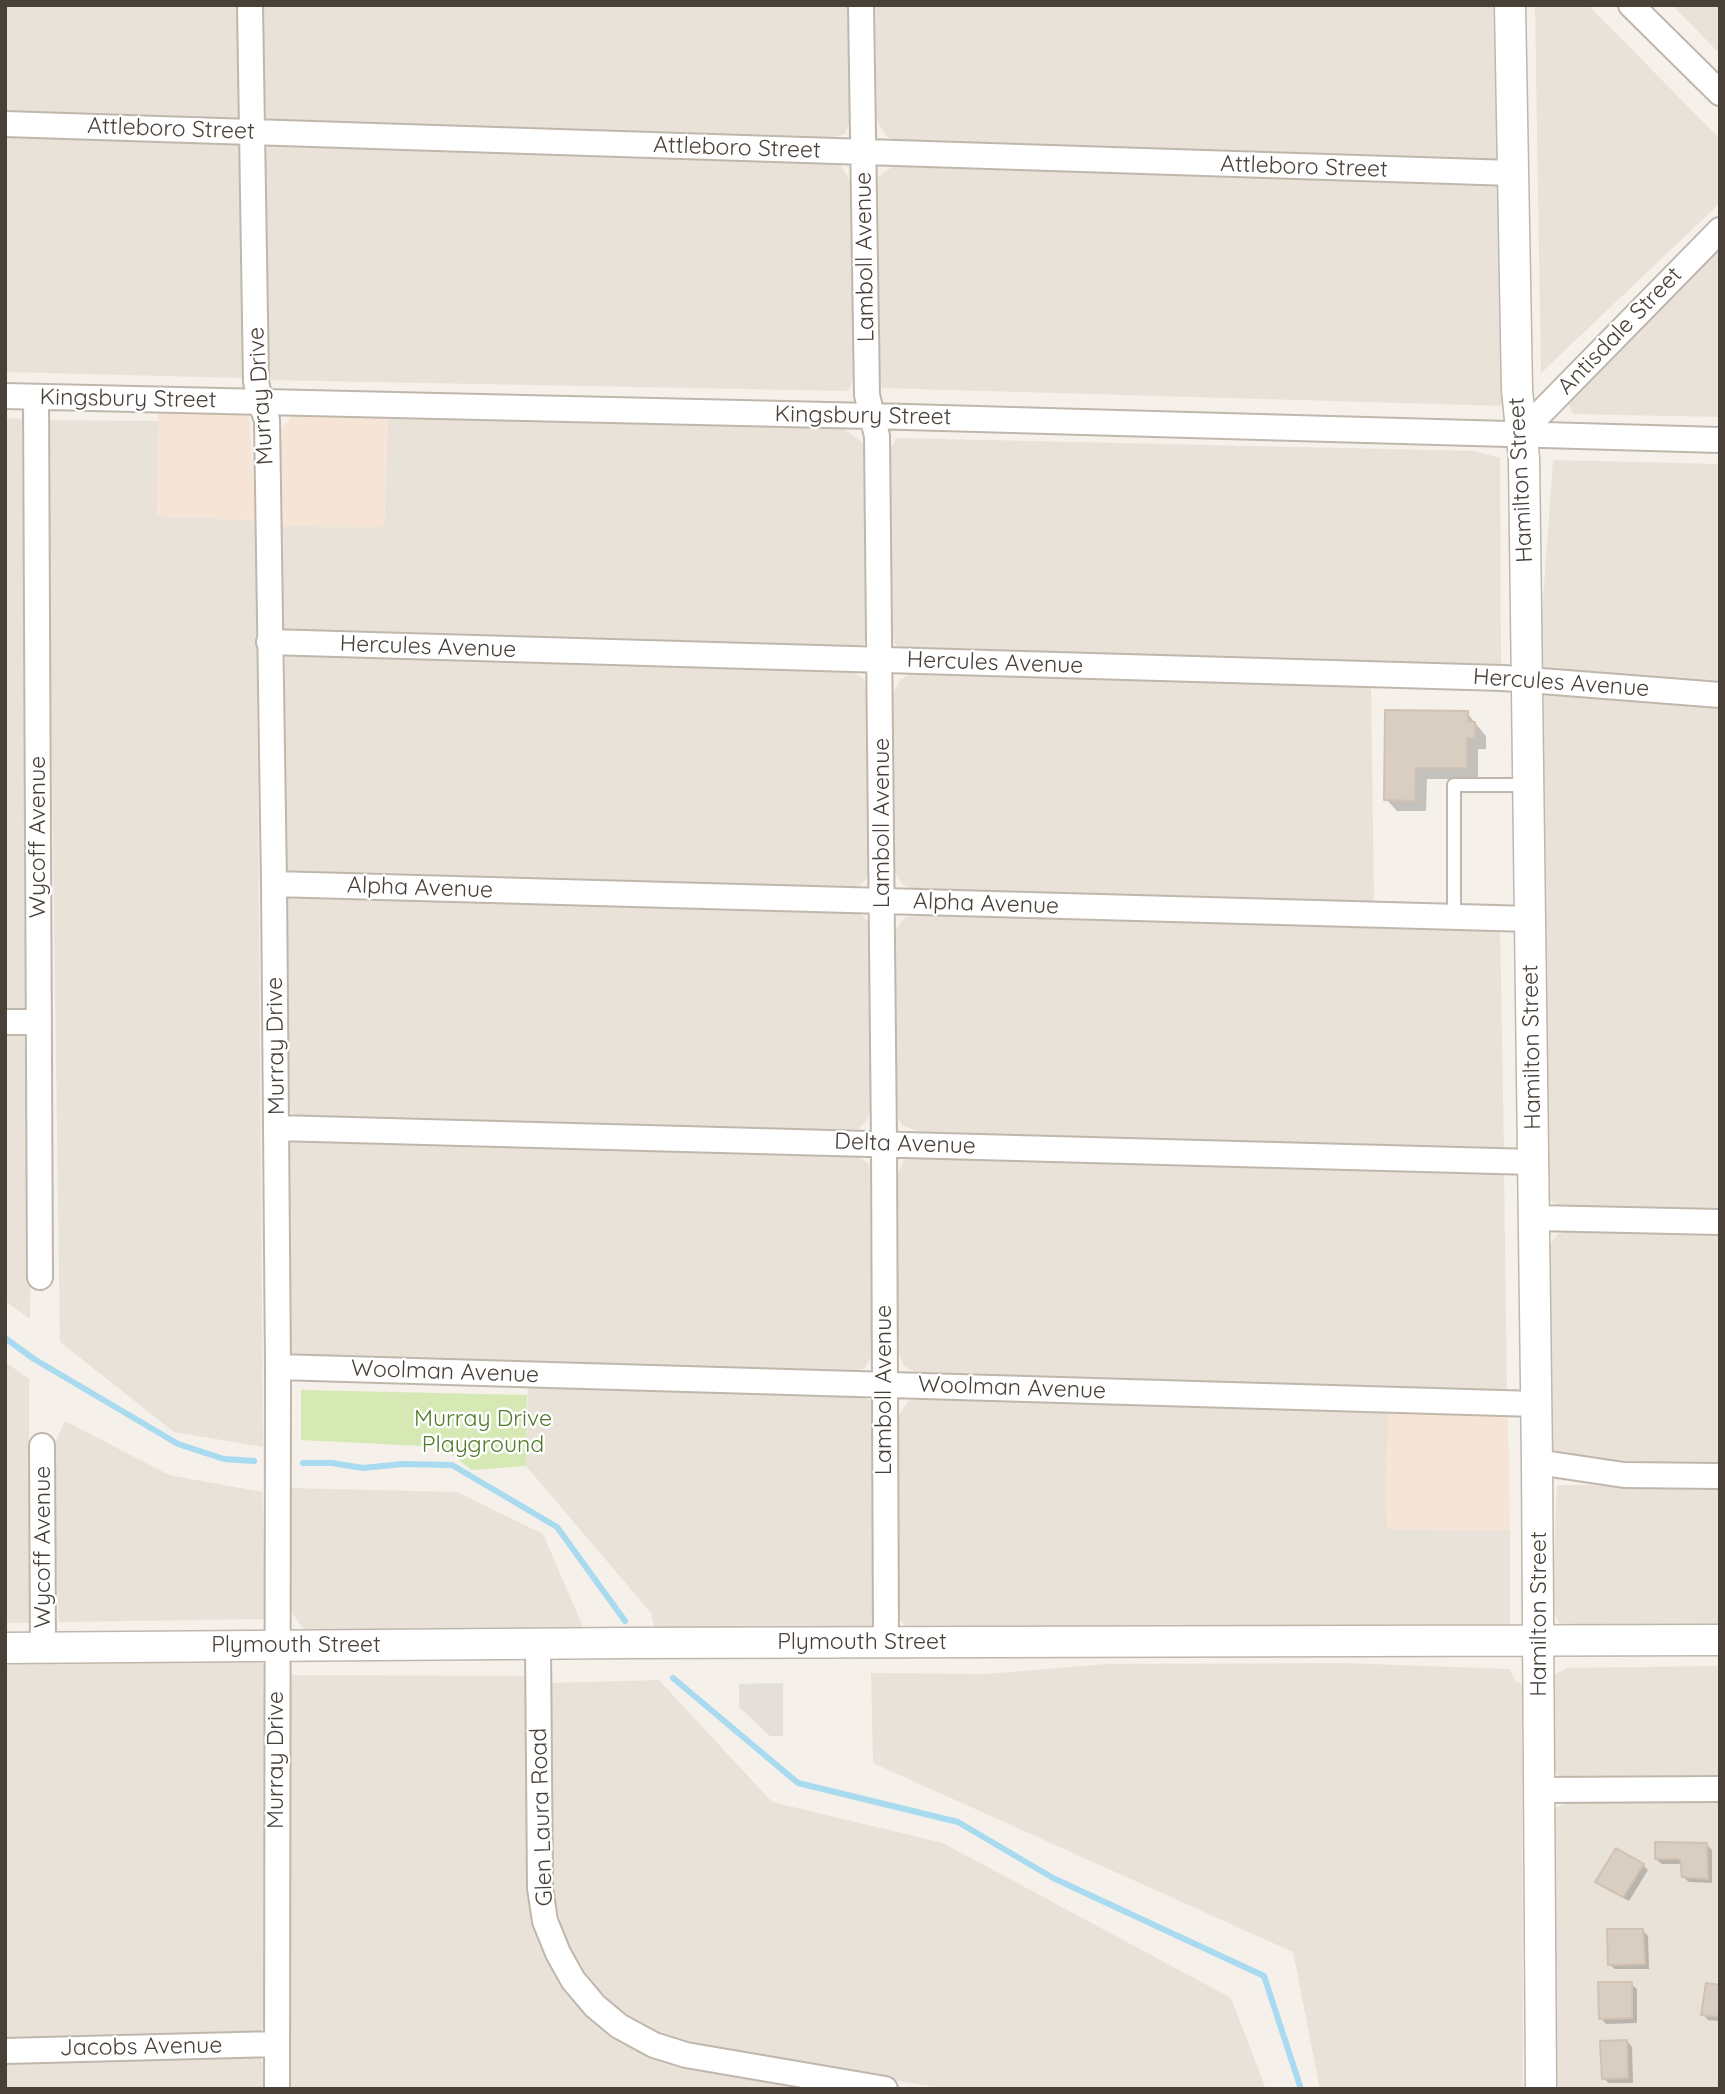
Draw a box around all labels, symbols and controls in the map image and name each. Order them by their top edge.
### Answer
street label: Attleboro Street [87,112,255,146]
street label: Attleboro Street [653,131,821,165]
street label: Attleboro Street [1220,150,1388,184]
street label: Lamboll Avenue [850,172,880,342]
street label: Antisdale Street [1552,261,1688,401]
street label: Murray Drive [242,326,280,466]
street label: Kingsbury Street [39,384,217,414]
street label: Hamilton Street [1503,397,1539,563]
street label: Kingsbury Street [774,401,952,431]
street label: Hercules Avenue [339,630,517,664]
street label: Hercules Avenue [906,646,1084,680]
street label: Hercules Avenue [1472,663,1650,703]
street label: Lamboll Avenue [868,738,896,908]
street label: Wycoff Avenue [24,756,52,918]
street label: Alpha Avenue [347,872,493,904]
street label: Alpha Avenue [913,888,1059,920]
street label: Hamilton Street [1517,964,1547,1130]
street label: Murray Drive [261,977,291,1115]
street label: Delta Avenue [834,1128,976,1160]
street label: Lamboll Avenue [870,1305,898,1475]
street label: Woolman Avenue [351,1355,539,1389]
street label: Woolman Avenue [918,1371,1106,1405]
park label: Murray Drive Playground [414,1405,552,1459]
street label: Wycoff Avenue [29,1466,57,1628]
street label: Hamilton Street [1525,1531,1553,1697]
street label: Plymouth Street [777,1628,947,1656]
street label: Plymouth Street [211,1631,381,1659]
street label: Murray Drive [262,1691,290,1829]
street label: Glen Laura Road [525,1727,559,1907]
street label: Jacobs Avenue [59,2032,223,2062]

